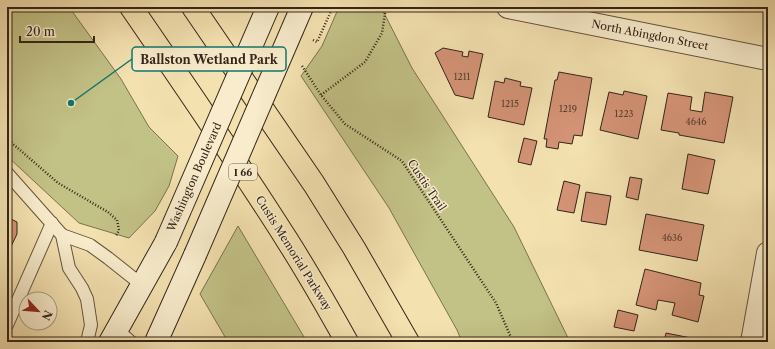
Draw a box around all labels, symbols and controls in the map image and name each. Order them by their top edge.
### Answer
street label: North Abingdon Street [590,17,710,53]
scale bar [20,18,94,44]
text: 20 m [26,24,55,39]
callout: Ballston Wetland Park [132,47,286,71]
text: Ballston Wetland Park [140,52,279,67]
house number: 1211 [454,71,470,82]
house number: 1215 [501,98,519,109]
house number: 1219 [559,103,577,114]
house number: 1223 [614,108,634,119]
house number: 4646 [686,116,706,127]
street label: Washington Boulevard [163,120,225,235]
street label: Custis Trail [405,157,450,214]
road number: I 66 [229,164,257,180]
street label: Custis Memorial Parkway [253,193,336,314]
house number: 4636 [662,232,682,243]
north arrow [18,291,58,331]
text: N [38,308,55,323]

